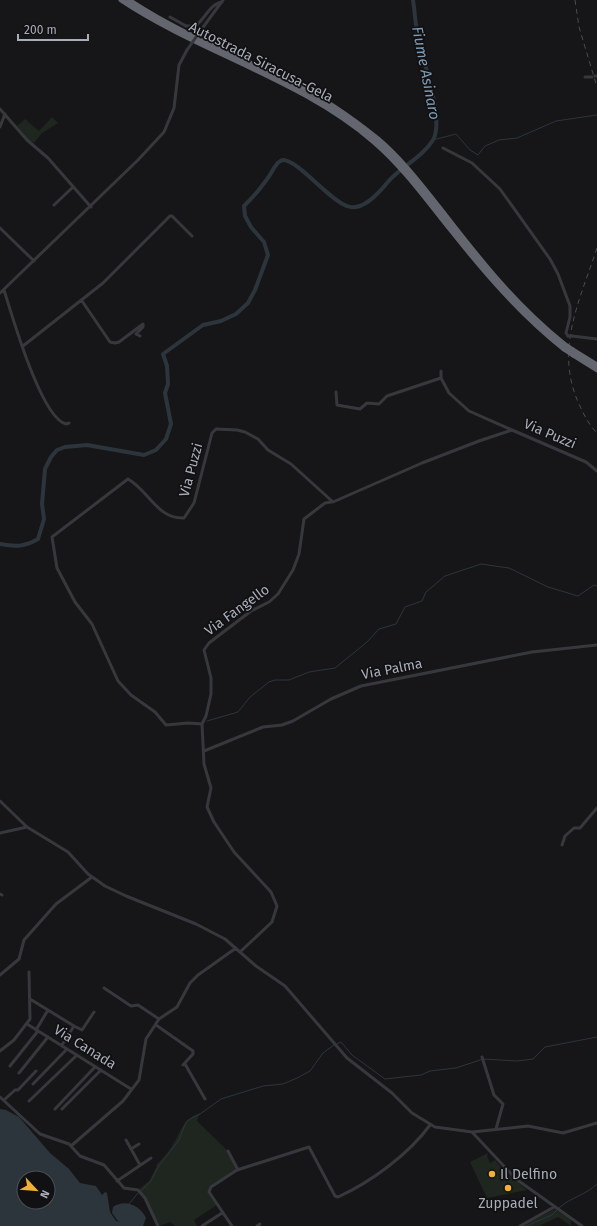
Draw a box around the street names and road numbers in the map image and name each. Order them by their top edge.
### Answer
street label: Autostrada Siracusa-Gela [186,18,336,106]
street label: Via Puzzi [521,415,579,453]
street label: Via Puzzi [176,441,206,499]
street label: Via Fangello [201,581,273,639]
street label: Via Palma [360,655,424,683]
street label: Via Canada [51,1021,119,1073]

